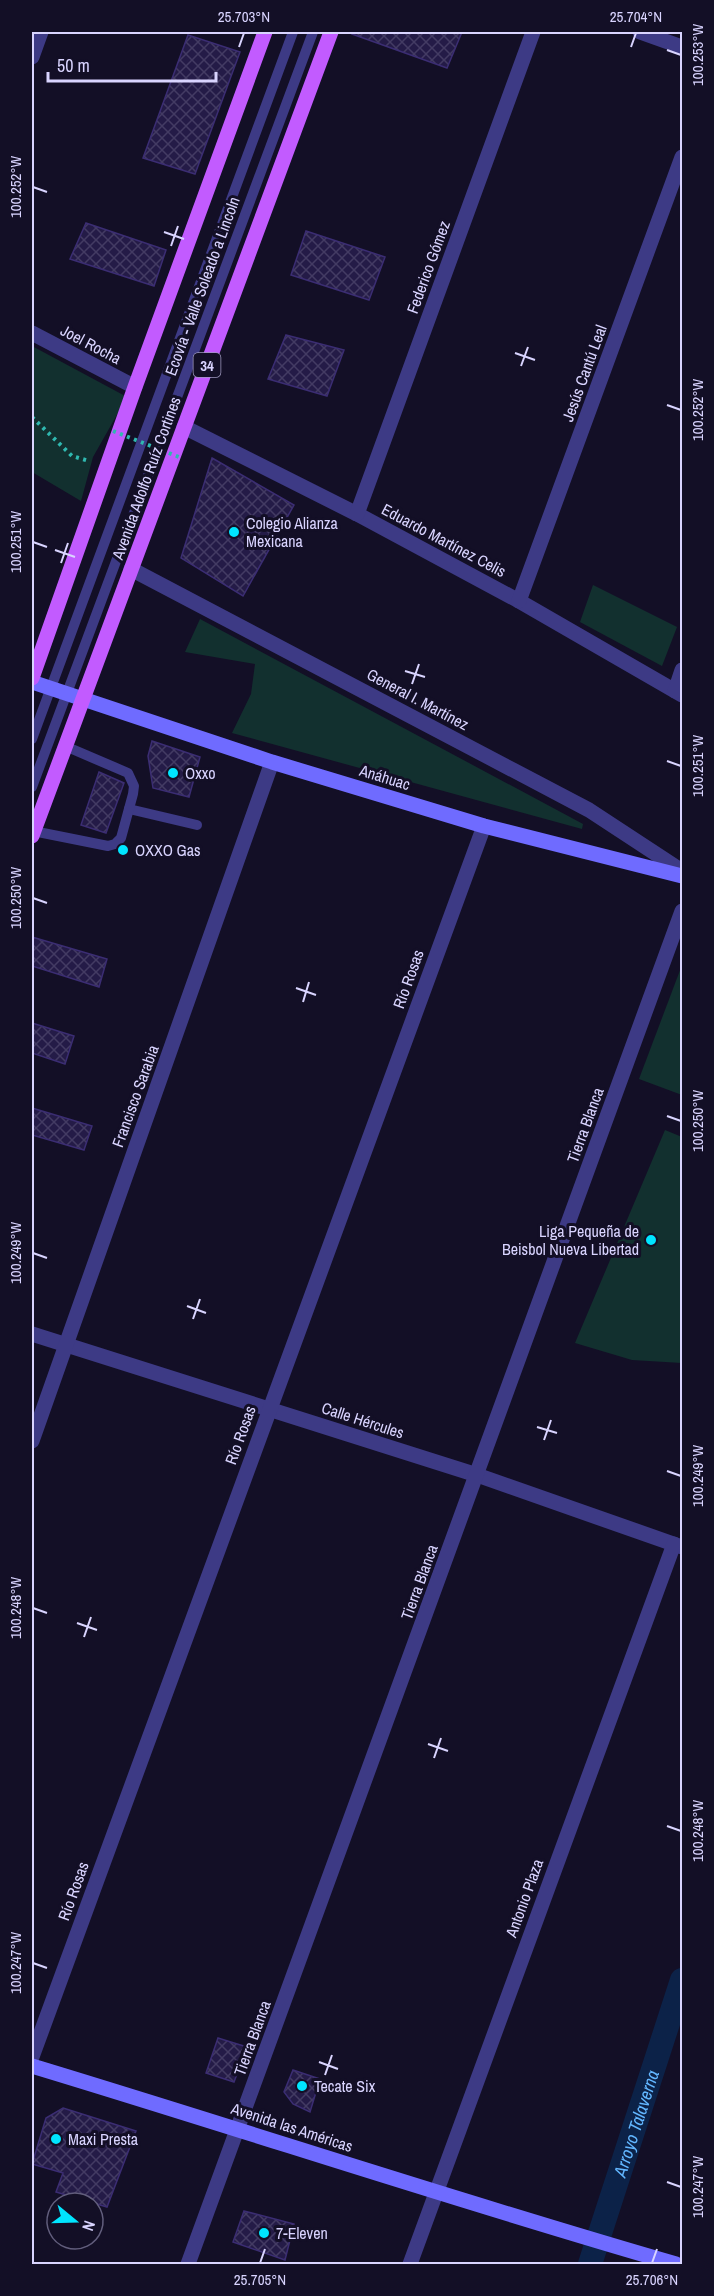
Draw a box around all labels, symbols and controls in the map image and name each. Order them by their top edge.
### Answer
text: 25.703°N [218,6,270,27]
text: 25.704°N [610,6,662,27]
text: 100.253°W [687,24,708,86]
scale bar [48,45,216,83]
text: 50 m [57,53,90,78]
text: 100.252°W [5,156,26,218]
street label: Ecovía - Valle Soleado a Lincoln [159,194,245,378]
street label: Federico Gómez [401,217,455,316]
street label: Joel Rocha [57,319,126,369]
street label: Jesús Cantú Leal [556,322,612,424]
road number: 34 [194,353,220,377]
text: 100.252°W [687,379,708,441]
street label: Avenida Adolfo Ruíz Cortines [106,393,186,563]
street label: Eduardo Martínez Celis [378,498,510,582]
text: 100.251°W [5,511,26,573]
place label: Colegio Alianza Mexicana [246,512,339,552]
marker: Colegio Alianza Mexicana [227,525,241,539]
street label: General I. Martínez [363,663,473,735]
text: 100.251°W [687,735,708,797]
street label: Anáhuac [356,759,413,795]
place label: Oxxo [185,762,216,784]
marker: Oxxo [166,766,180,780]
place label: OXXO Gas [135,839,201,861]
marker: OXXO Gas [116,843,130,857]
text: 100.250°W [5,867,26,929]
street label: Río Rosas [387,946,429,1012]
street label: Francisco Sarabia [106,1041,164,1150]
street label: Tierra Blanca [561,1084,609,1166]
text: 100.250°W [687,1090,708,1152]
place label: Liga Pequeña de Beisbol Nueva Libertad [502,1220,639,1260]
text: 100.249°W [5,1222,26,1284]
marker: Liga Pequeña de Beisbol Nueva Libertad [644,1233,658,1247]
street label: Calle Hércules [319,1396,407,1444]
street label: Río Rosas [219,1402,261,1468]
text: 100.249°W [687,1445,708,1507]
street label: Tierra Blanca [395,1541,443,1623]
text: 100.248°W [5,1577,26,1639]
text: 100.248°W [687,1800,708,1862]
street label: Antonio Plaza [499,1855,549,1941]
street label: Río Rosas [52,1858,94,1924]
text: 100.247°W [5,1932,26,1994]
street label: Tierra Blanca [228,1997,276,2079]
water label: Arroyo Talaverna [606,2067,665,2181]
place label: Tecate Six [314,2075,376,2097]
marker: Tecate Six [295,2079,309,2093]
street label: Avenida las Américas [227,2097,356,2157]
place label: Maxi Presta [68,2128,139,2150]
marker: Maxi Presta [49,2132,63,2146]
text: 100.247°W [687,2156,708,2218]
north arrow [45,2191,105,2251]
text: N [77,2218,101,2234]
place label: 7-Eleven [276,2222,328,2244]
marker: 7-Eleven [257,2226,271,2240]
text: 25.705°N [234,2269,286,2290]
text: 25.706°N [626,2269,678,2290]

